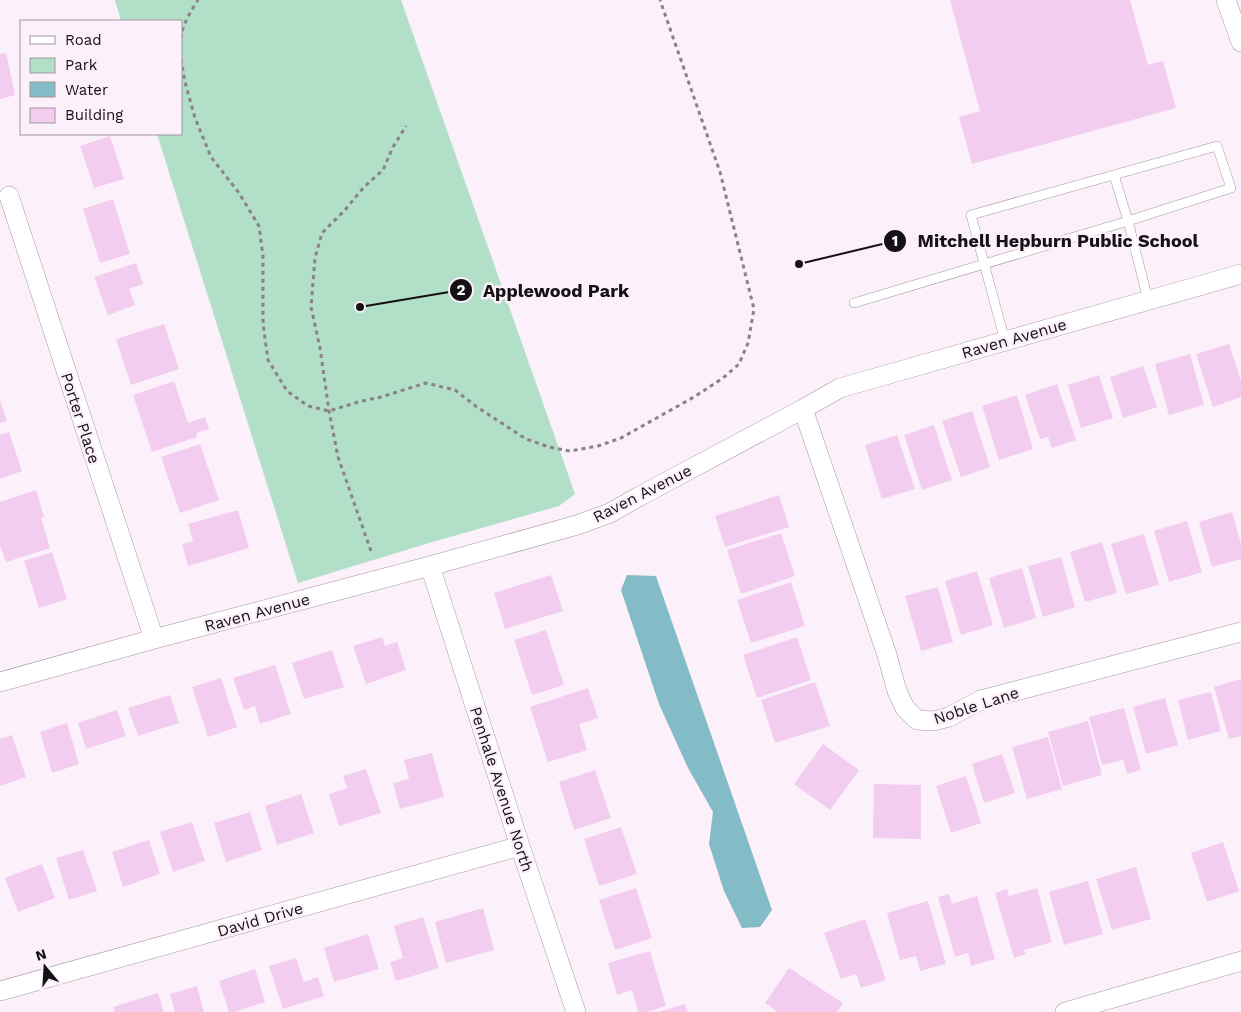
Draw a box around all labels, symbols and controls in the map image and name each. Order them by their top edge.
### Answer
legend [20,20,182,135]
text: Road [65,31,102,49]
text: Park [65,56,98,74]
text: Water [65,81,108,99]
text: Building [65,106,123,124]
callout: Mitchell Hepburn Public School [883,224,1209,257]
text: Mitchell Hepburn Public School [918,230,1199,251]
text: 1 [892,232,898,250]
callout: Applewood Park [448,274,639,307]
text: Applewood Park [483,280,630,301]
text: 2 [457,281,466,299]
street label: Raven Avenue [959,314,1069,363]
street label: Porter Place [57,370,104,466]
street label: Raven Avenue [590,460,695,526]
street label: Raven Avenue [202,589,312,636]
street label: Noble Lane [931,683,1021,728]
street label: Penhale Avenue North [466,704,537,874]
street label: David Drive [215,898,305,941]
north arrow [20,942,70,992]
text: N [34,945,48,964]

